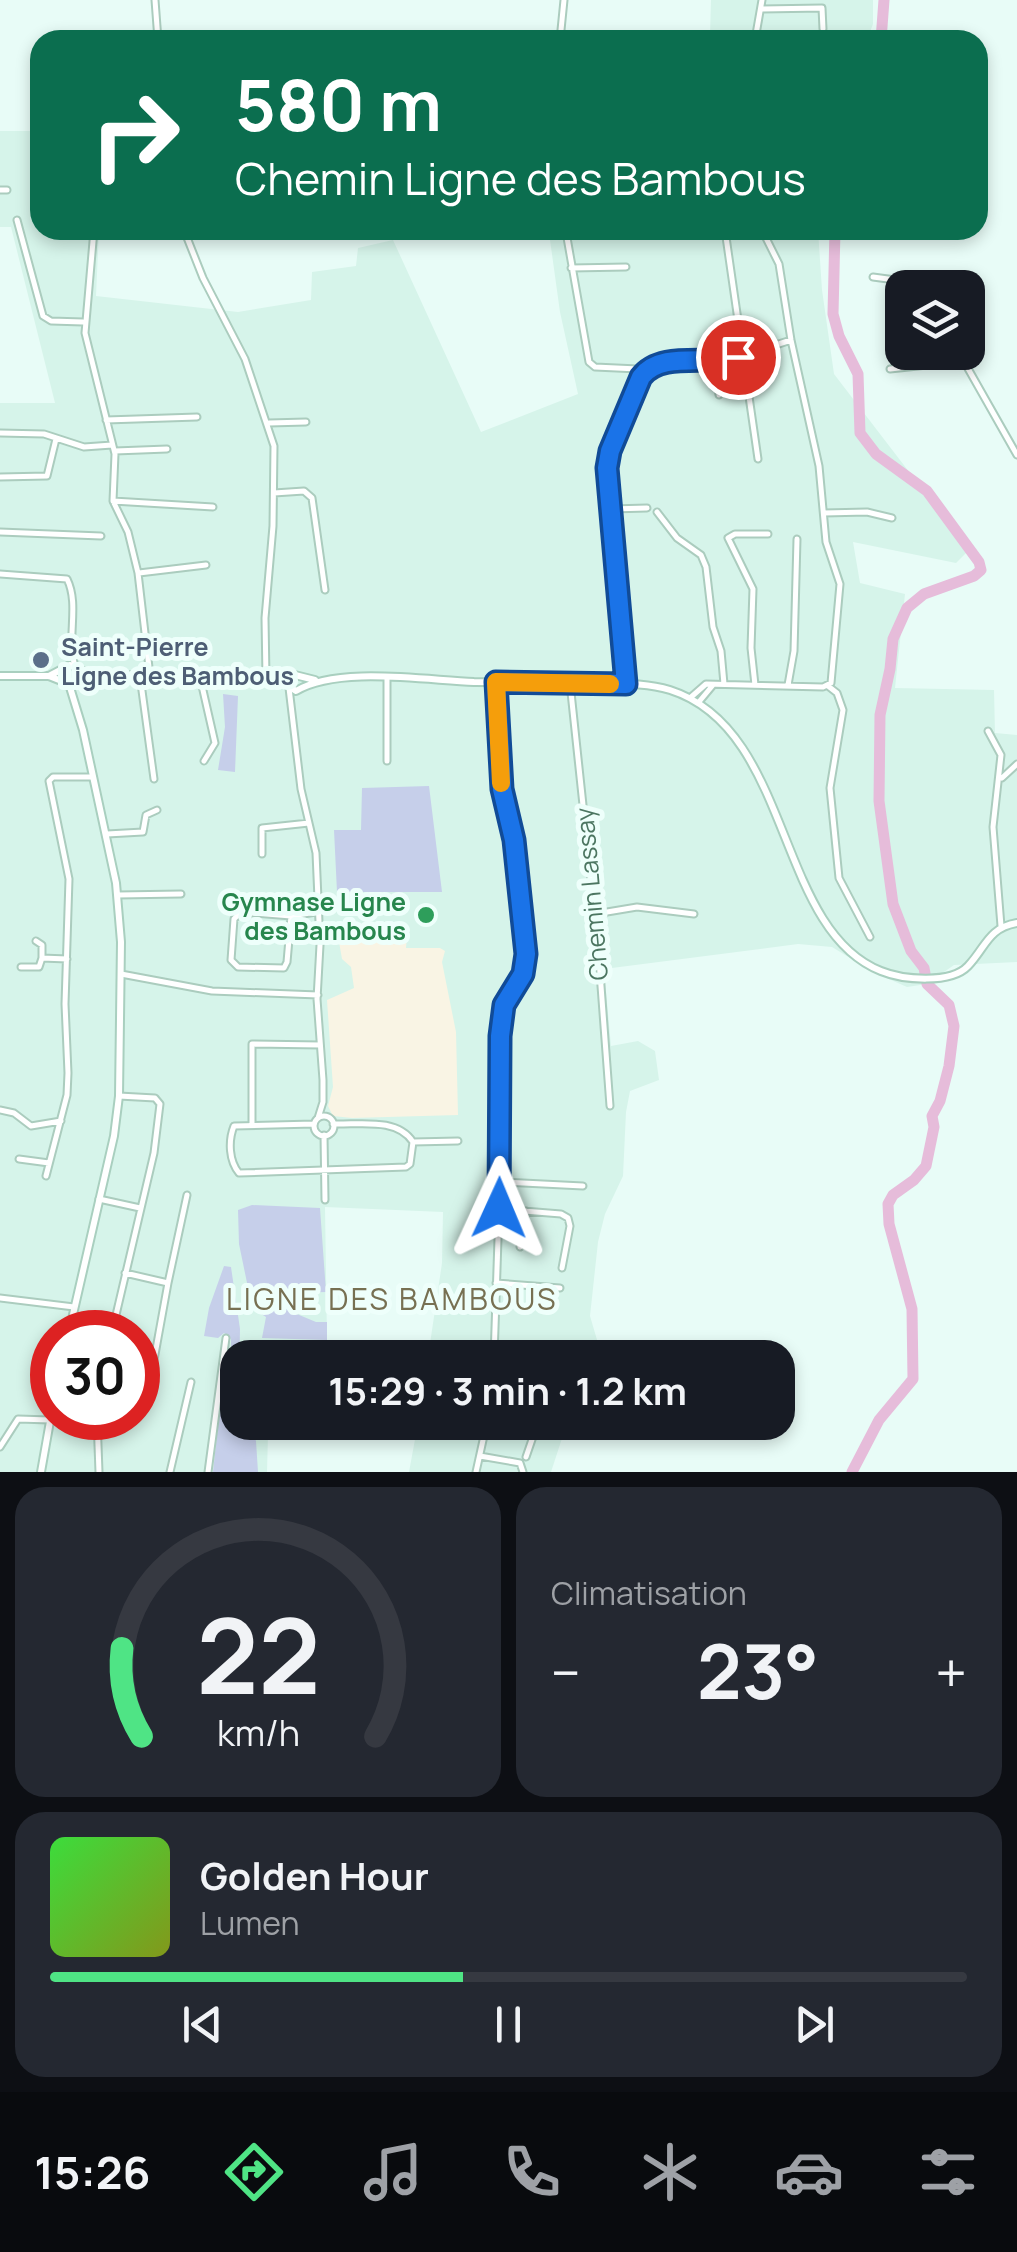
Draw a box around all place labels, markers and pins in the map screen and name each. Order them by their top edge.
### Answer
pin [696,315,781,400]
place label: Saint-Pierre Ligne des Bambous [61,629,294,693]
marker: Saint-Pierre Ligne des Bambous [30,649,52,671]
place label: Gymnase Ligne des Bambous [221,884,406,948]
marker: Gymnase Ligne des Bambous [415,904,437,926]

